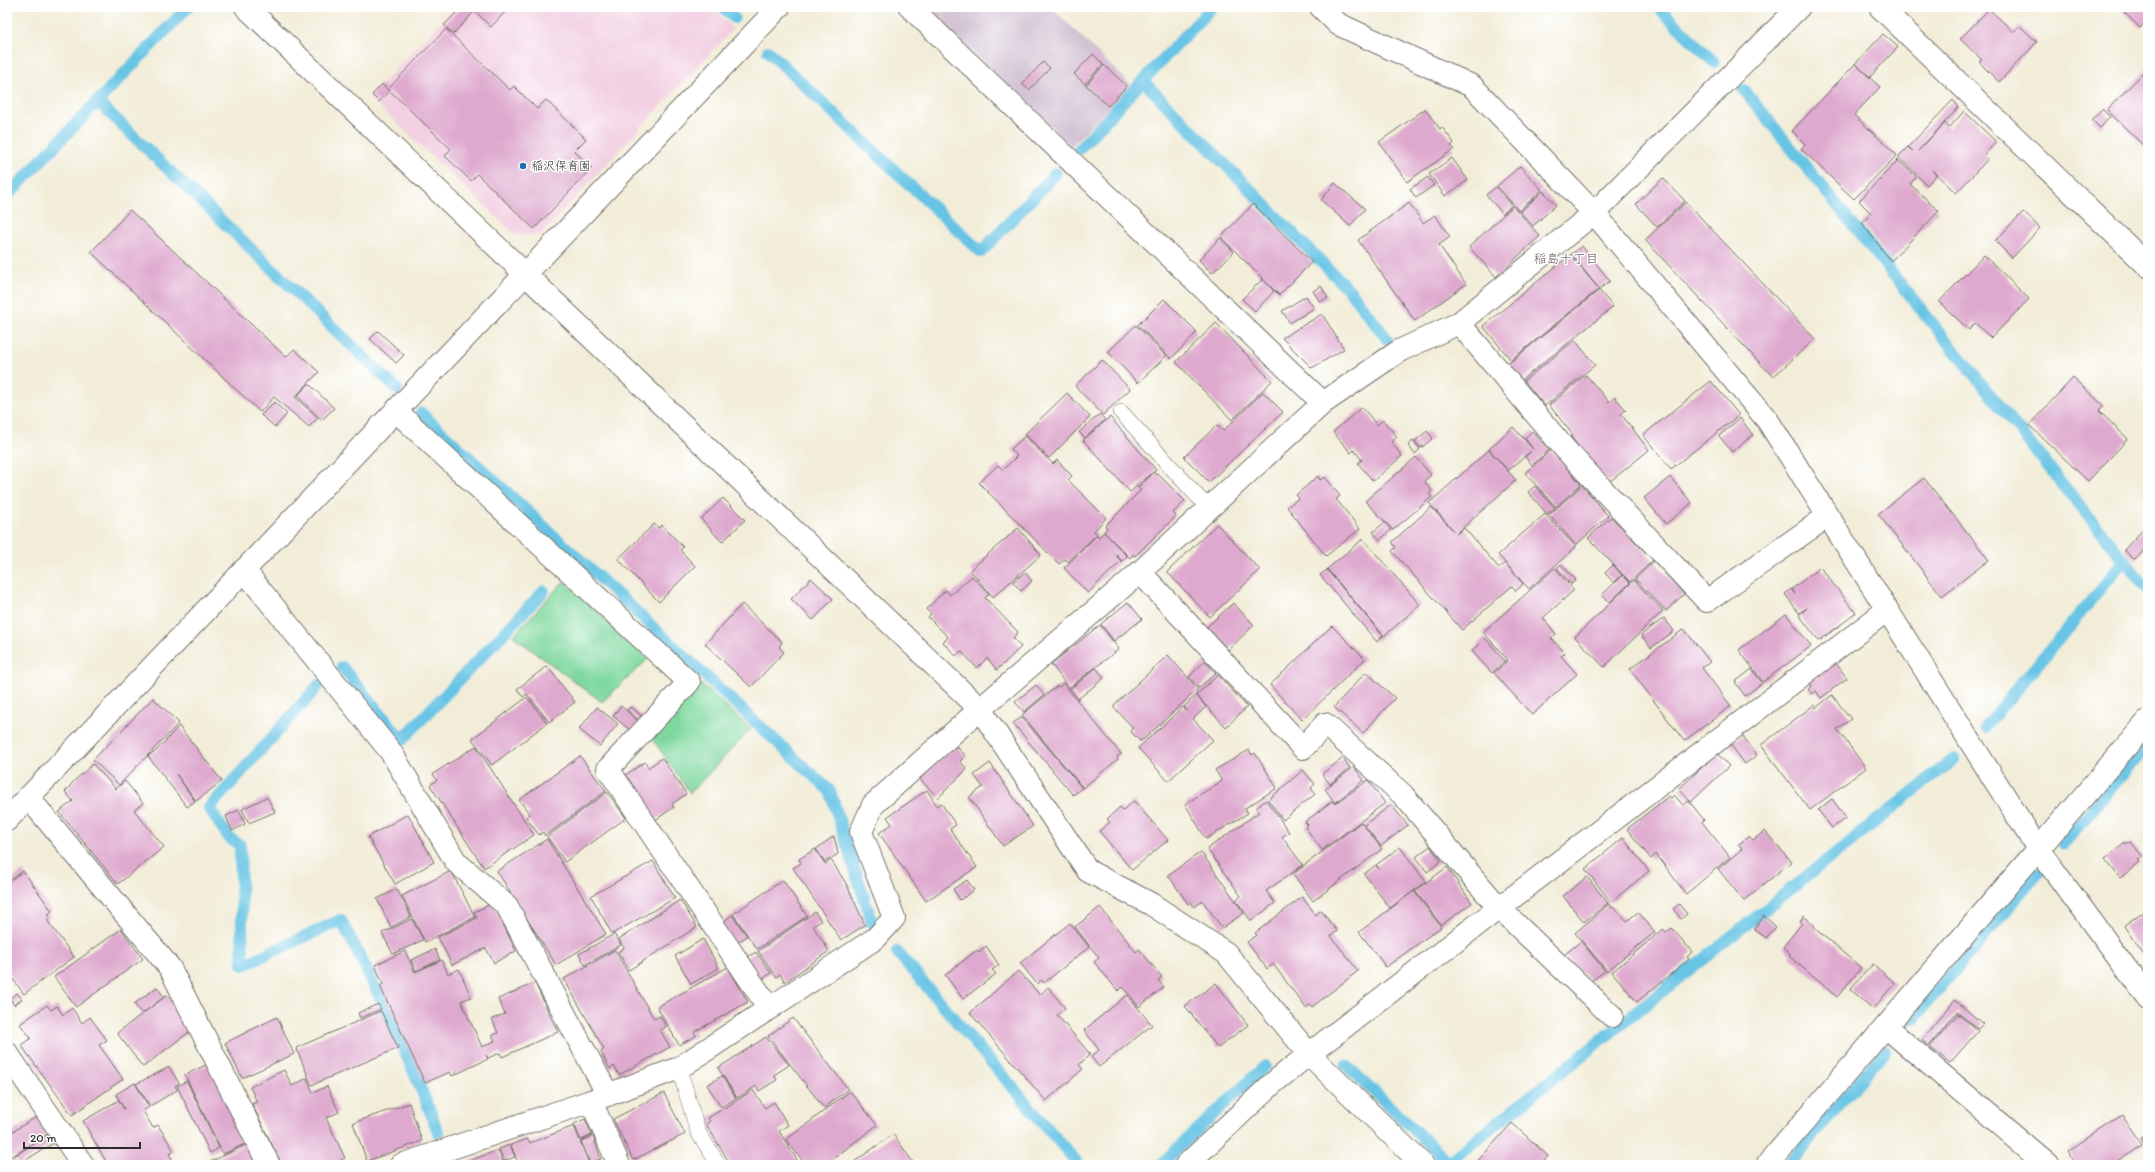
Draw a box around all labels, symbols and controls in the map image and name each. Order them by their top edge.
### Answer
place label: 稲沢保育園 [531,159,591,173]
marker: 稲沢保育園 [518,161,528,171]
district label: 稲島十丁目 [1533,251,1599,266]
scale bar [24,1124,140,1150]
text: 20 m [30,1131,57,1145]

